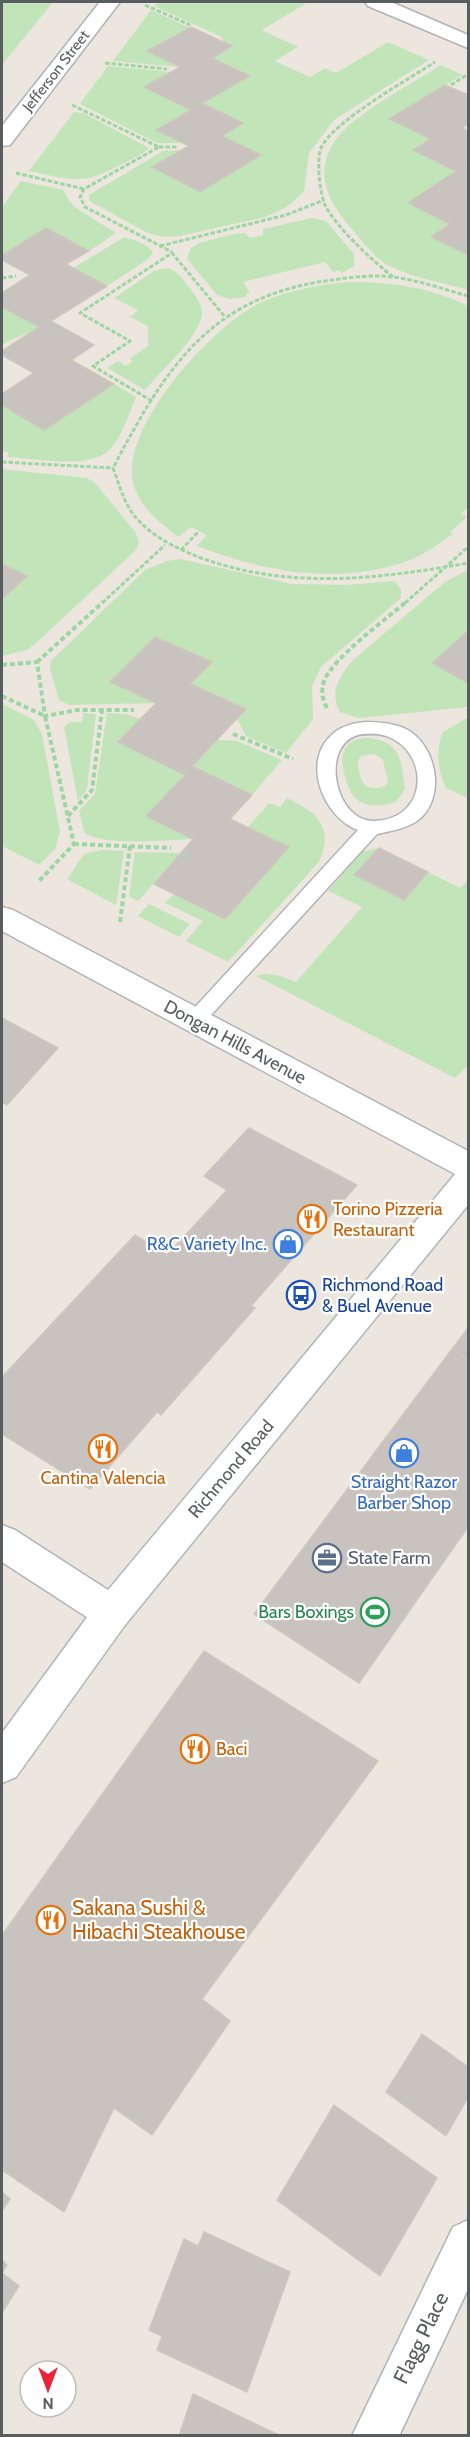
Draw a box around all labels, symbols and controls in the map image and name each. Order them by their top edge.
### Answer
street label: Jefferson Street [18,27,93,116]
street label: Dongan Hills Avenue [160,995,310,1089]
place label: Torino Pizzeria Restaurant [333,1198,443,1241]
restaurant icon: Torino Pizzeria Restaurant [296,1203,328,1235]
shop icon: R&C Variety Inc. [272,1228,304,1260]
place label: R&C Variety Inc. [147,1233,267,1255]
place label: Richmond Road & Buel Avenue [322,1274,443,1317]
bus stop icon: Richmond Road & Buel Avenue [285,1279,317,1311]
street label: Richmond Road [184,1415,278,1523]
restaurant icon: Cantina Valencia [87,1433,119,1465]
shop icon: Straight Razor Barber Shop [388,1437,420,1469]
place label: Cantina Valencia [40,1467,166,1489]
place label: Straight Razor Barber Shop [351,1471,457,1514]
office icon: State Farm [311,1542,343,1574]
place label: State Farm [348,1547,431,1569]
sports icon: Bars Boxings [359,1596,391,1628]
place label: Bars Boxings [258,1601,354,1623]
restaurant icon: Baci [179,1733,211,1765]
place label: Baci [216,1738,247,1760]
place label: Sakana Sushi & Hibachi Steakhouse [72,1895,246,1944]
restaurant icon: Sakana Sushi & Hibachi Steakhouse [35,1904,67,1936]
street label: Flagg Place [388,2288,454,2388]
north arrow [18,2359,78,2419]
text: N [42,2394,54,2413]

